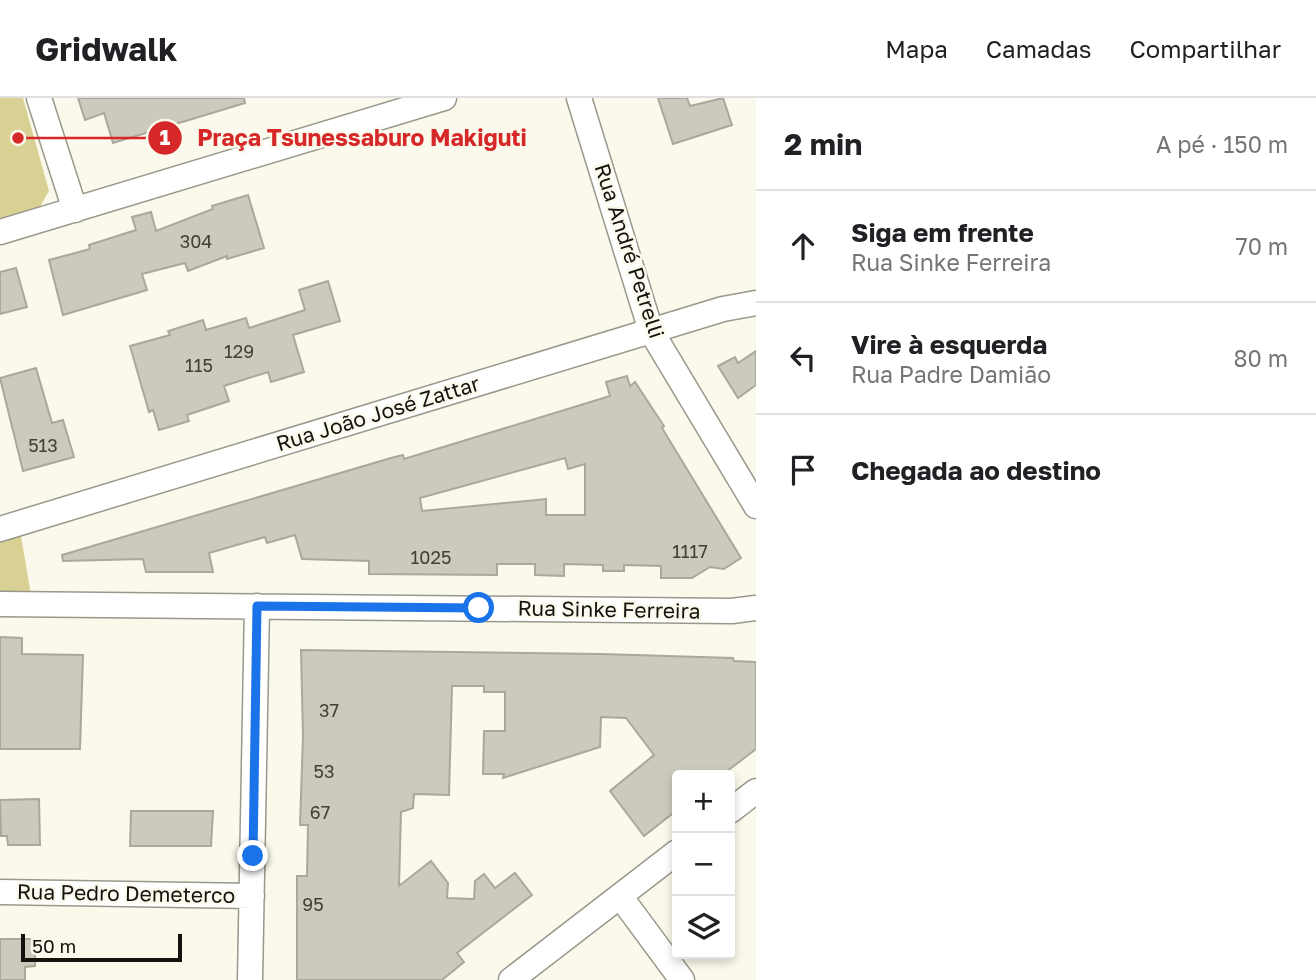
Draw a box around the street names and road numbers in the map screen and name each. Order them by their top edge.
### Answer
street label: Rua André Petrelli [589,160,670,341]
street label: Rua João José Zattar [273,370,483,456]
street label: Rua Sinke Ferreira [517,594,701,624]
street label: Rua Pedro Demeterco [17,878,235,908]

